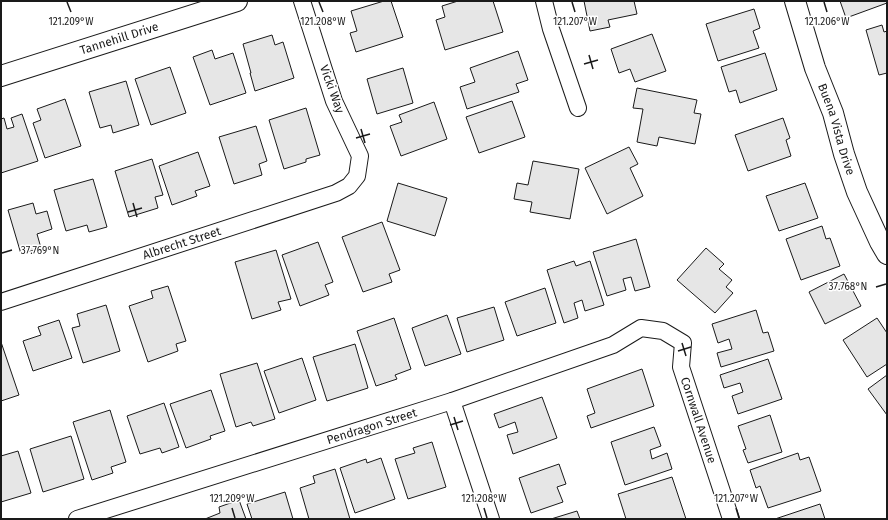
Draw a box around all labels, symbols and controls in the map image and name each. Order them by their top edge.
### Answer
text: 121.209°W [49,16,94,28]
text: 121.208°W [300,16,346,28]
text: 121.207°W [553,16,598,28]
text: 121.206°W [804,16,850,28]
street label: Tannehill Drive [78,19,160,57]
street label: Vicki Way [317,63,347,115]
street label: Buena Vista Drive [815,82,858,177]
street label: Albrecht Street [141,224,223,262]
text: 37.769°N [21,245,59,257]
text: 37.768°N [829,281,867,293]
street label: Cornwall Avenue [678,375,719,465]
street label: Pendragon Street [325,405,419,447]
text: 121.209°W [210,493,255,505]
text: 121.208°W [461,493,507,505]
text: 121.207°W [714,493,759,505]

